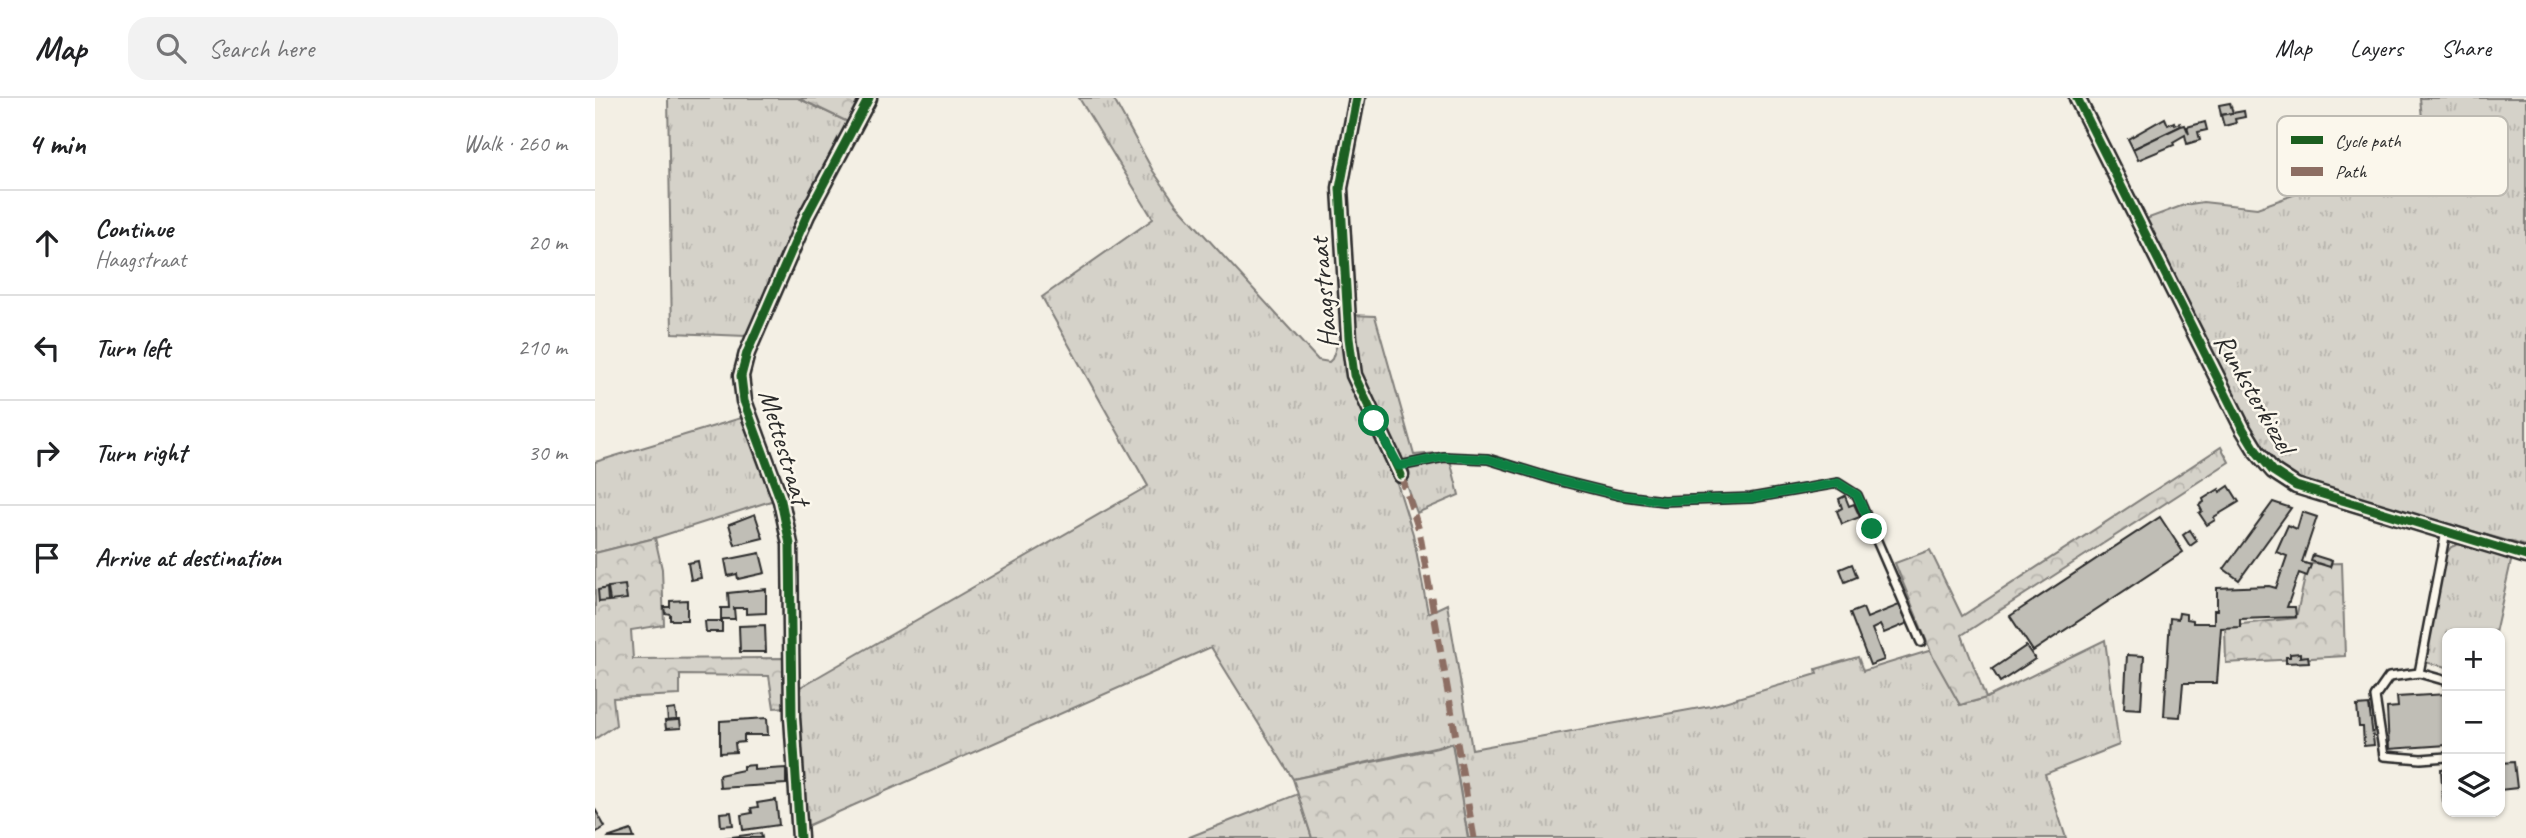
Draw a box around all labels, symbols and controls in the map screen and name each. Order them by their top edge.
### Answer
search box [128,17,618,80]
text: Map [35,27,86,69]
icon: search [152,29,190,67]
text: Search here [208,32,314,65]
text: Map [2275,33,2312,63]
text: Layers [2350,33,2403,63]
text: Share [2441,33,2491,63]
legend [2277,116,2508,196]
text: 4 min [28,125,85,163]
text: Walk · 260 m [463,129,567,158]
text: Cycle path [2335,129,2401,153]
text: Path [2335,160,2368,184]
text: Continue [95,212,173,245]
icon: ahead [28,224,66,262]
text: 20 m [528,228,567,257]
street label: Haagstraat [1300,233,1345,350]
text: Haagstraat [95,245,186,274]
street label: Runksterkiezel [2207,327,2306,464]
icon: left [28,329,66,367]
text: Turn left [95,331,170,364]
text: 210 m [518,333,567,362]
street label: Mettestraat [751,385,820,512]
route start [1358,405,1389,436]
icon: right [28,434,66,472]
text: Turn right [95,436,186,469]
text: 30 m [528,438,567,467]
route end [1856,513,1887,544]
icon: arrive [28,539,66,577]
text: Arrive at destination [95,541,281,574]
map controls [2442,628,2505,817]
button: + [2442,628,2505,691]
button: − [2442,691,2505,754]
button: layers [2442,754,2505,817]

